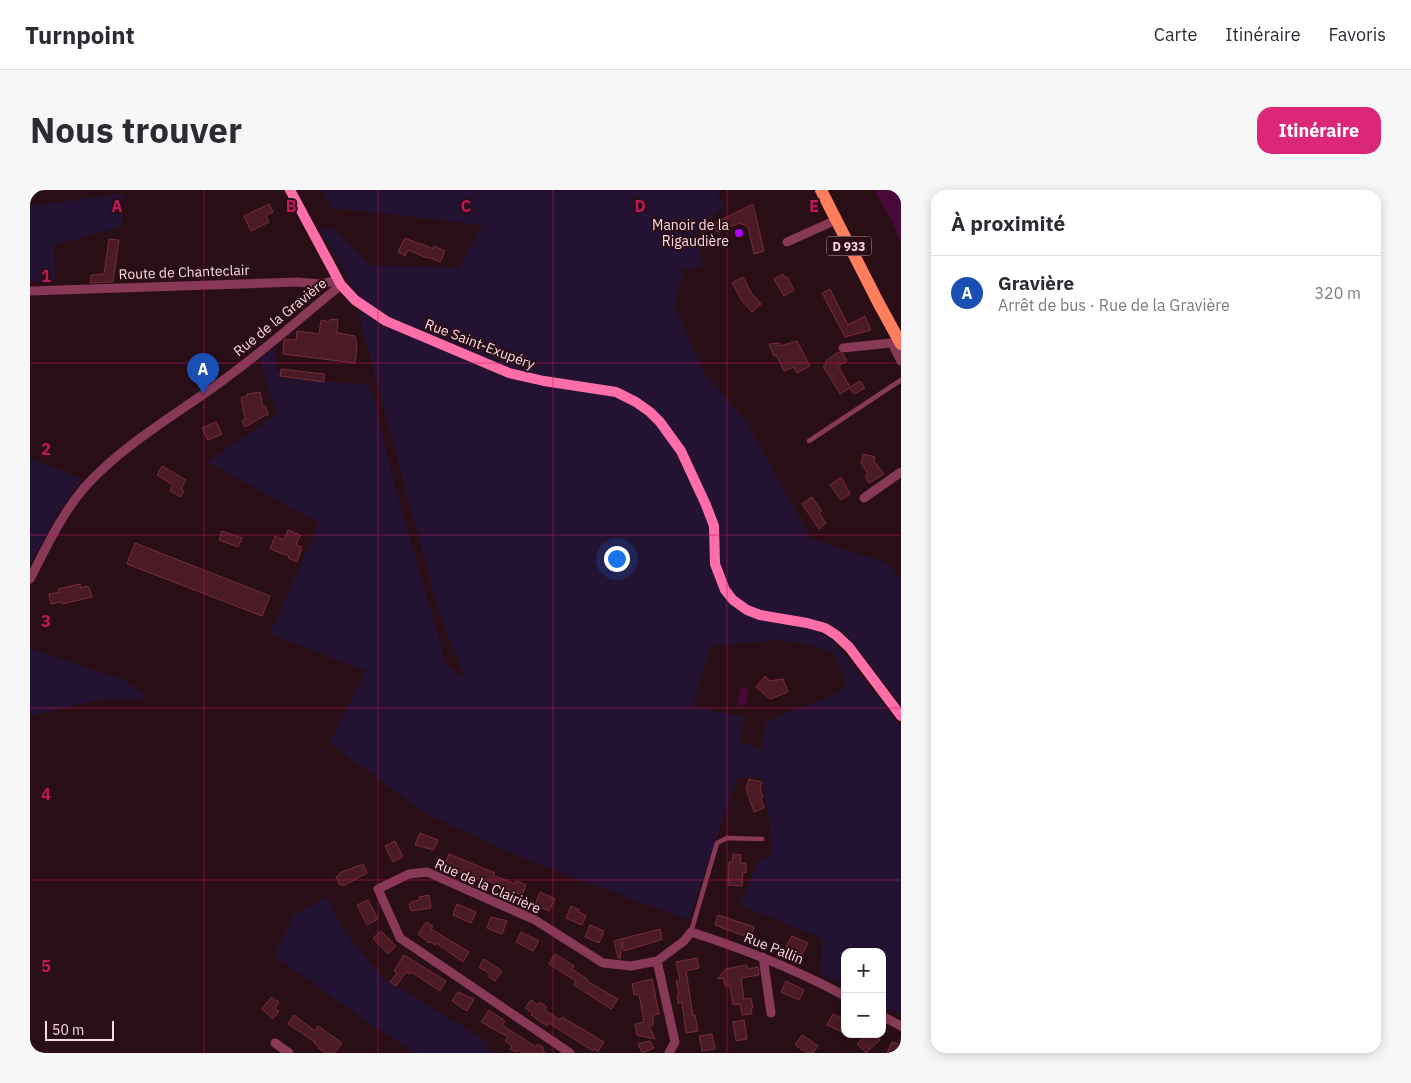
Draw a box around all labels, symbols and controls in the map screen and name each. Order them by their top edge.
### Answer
text: Turnpoint [25,19,135,51]
text: Carte [1154,23,1197,46]
text: Itinéraire [1225,23,1301,46]
text: Favoris [1329,23,1386,46]
text: Nous trouver [30,107,242,153]
button: Itinéraire [1257,107,1381,154]
text: A [112,196,123,216]
text: B [286,196,297,216]
text: C [461,196,471,216]
text: D [634,196,646,216]
text: E [809,196,819,216]
text: À proximité [951,209,1065,237]
place label: Manoir de la Rigaudière [652,216,730,250]
marker: Manoir de la Rigaudière [733,227,745,239]
road number: D 933 [826,236,872,256]
street label: Route de Chanteclair [118,261,250,283]
text: 1 [41,266,51,286]
text: Gravière [998,271,1074,295]
street label: Rue de la Gravière [230,274,330,360]
text: A [962,283,972,303]
text: 320 m [1314,283,1361,303]
text: Arrêt de bus · Rue de la Gravière [998,295,1230,315]
street label: Rue Saint-Exupéry [422,315,538,373]
pin: A [187,353,219,394]
text: 2 [41,439,51,459]
your location [604,546,630,572]
text: 3 [41,611,51,631]
text: 4 [41,784,51,804]
street label: Rue de la Clairière [432,855,544,918]
street label: Rue Pallin [742,928,806,968]
map controls [841,948,886,1038]
button: + [841,948,886,993]
text: 5 [41,956,51,976]
button: − [841,993,886,1038]
scale bar [45,1018,114,1041]
text: 50 m [52,1021,84,1039]

